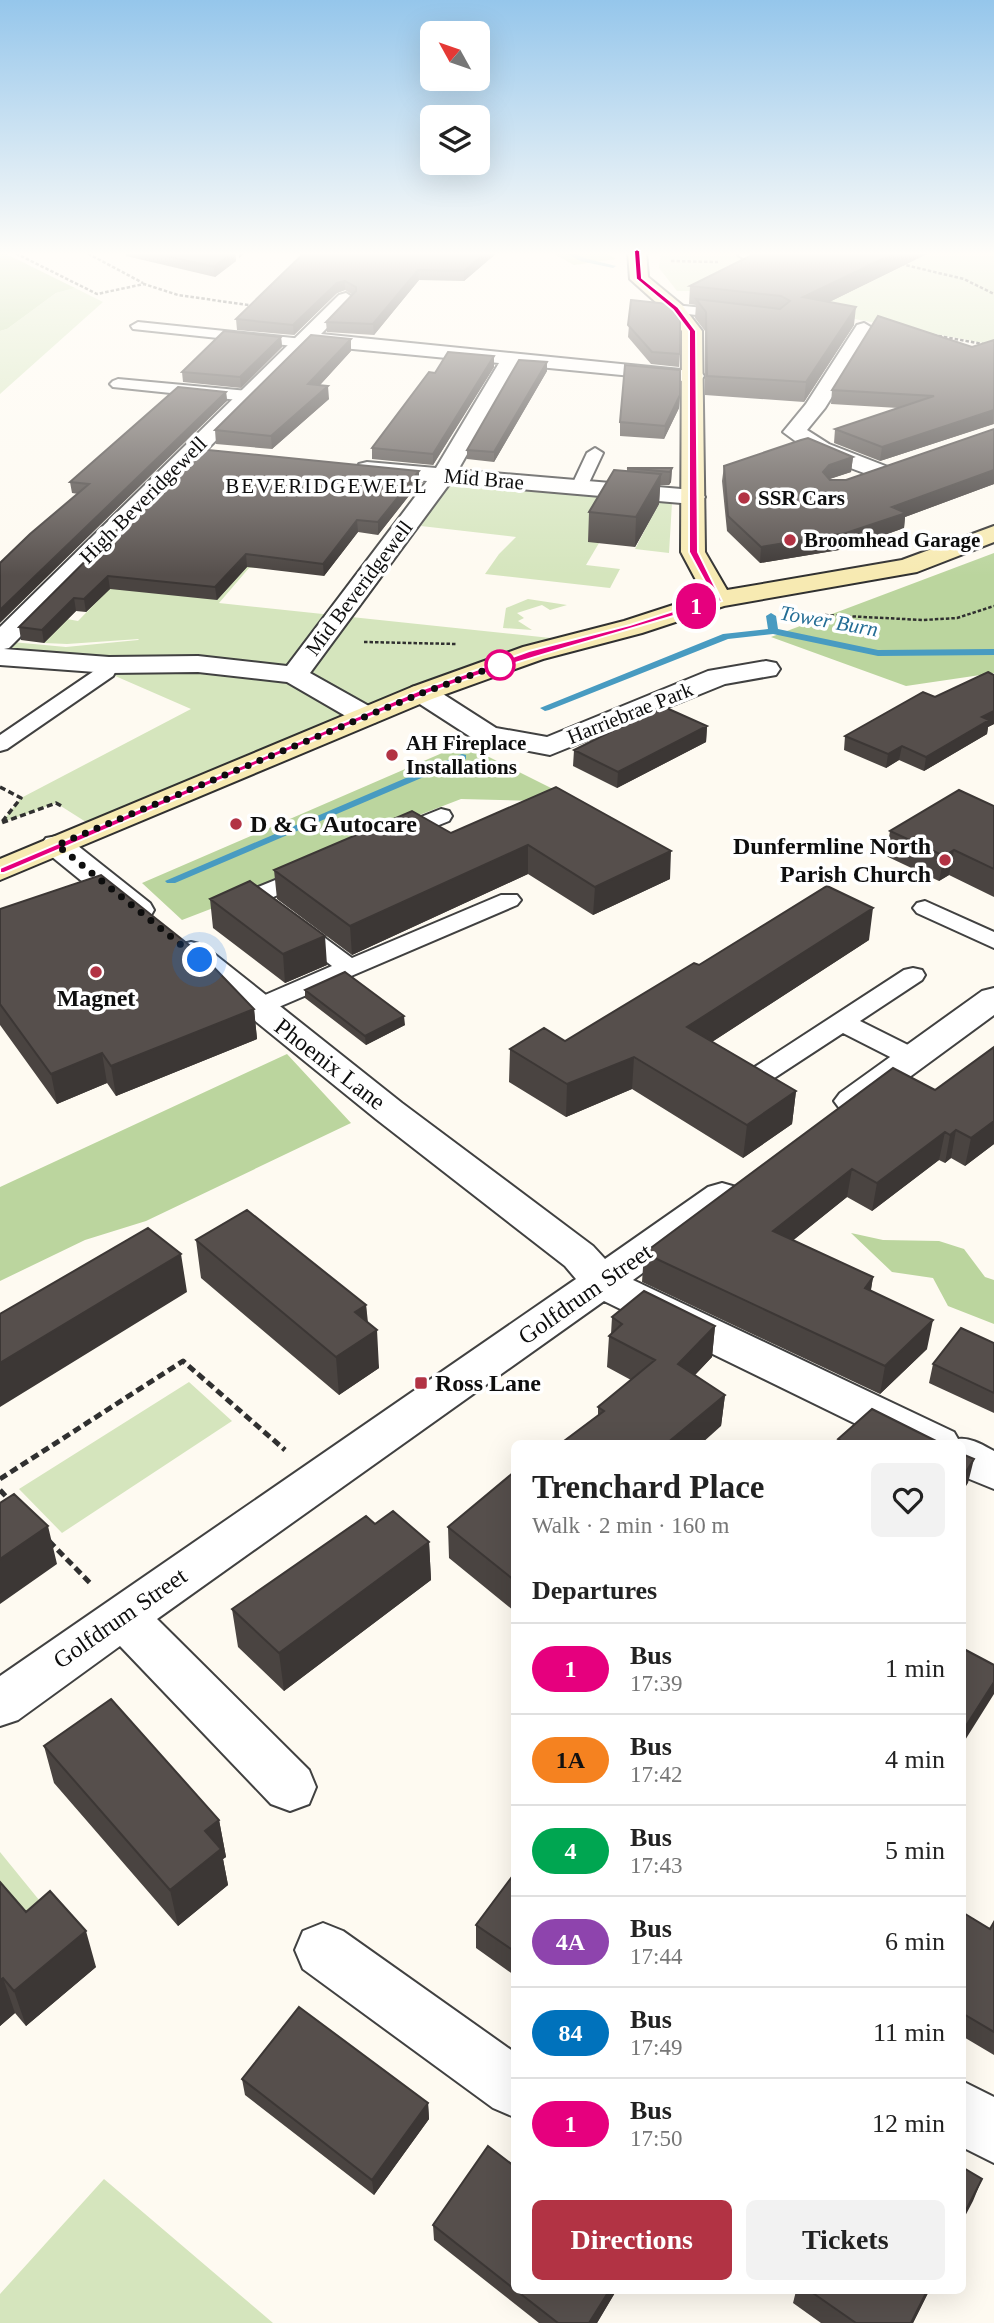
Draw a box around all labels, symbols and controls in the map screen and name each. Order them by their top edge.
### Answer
north arrow [420,21,490,91]
map controls [420,21,490,175]
button: layers [420,105,490,175]
street label: High Beveridgewell [75,431,212,568]
street label: Mid Brae [443,464,525,494]
district label: BEVERIDGEWELL [225,474,429,498]
place label: SSR Cars [758,486,845,510]
marker: SSR Cars [736,490,752,506]
street label: Mid Beveridgewell [300,516,418,660]
place label: Broomhead Garage [804,528,980,552]
marker: Broomhead Garage [782,532,798,548]
line badge: 1 [673,583,719,629]
text: 1 [690,593,702,619]
water label: Tower Burn [778,601,880,641]
unlabelled marker [485,650,515,680]
street label: Harriebrae Park [564,677,697,749]
place label: AH Fireplace Installations [406,731,526,779]
marker: AH Fireplace Installations [384,747,400,763]
place label: D & G Autocare [250,811,417,837]
marker: D & G Autocare [228,816,244,832]
place label: Dunfermline North Parish Church [733,833,931,887]
marker: Dunfermline North Parish Church [937,852,953,868]
your location [182,942,217,977]
marker: Magnet [88,964,104,980]
place label: Magnet [57,985,135,1011]
street label: Phoenix Lane [270,1013,390,1115]
street label: Golfdrum Street [513,1238,657,1350]
place label: Ross Lane [435,1370,541,1396]
marker: Ross Lane [413,1375,429,1391]
button: heart [871,1463,945,1537]
text: Trenchard Place [532,1469,764,1505]
text: Walk · 2 min · 160 m [532,1513,729,1538]
street label: Golfdrum Street [48,1562,192,1674]
text: Departures [532,1576,657,1605]
text: Bus [630,1641,672,1670]
text: 1 min [885,1654,945,1683]
text: 1 [565,1656,577,1682]
text: 17:39 [630,1671,682,1696]
text: Bus [630,1732,672,1761]
text: 4 min [885,1745,945,1774]
text: 1A [556,1747,585,1773]
text: 17:42 [630,1762,682,1787]
text: Bus [630,1823,672,1852]
text: 5 min [885,1836,945,1865]
text: 4 [565,1838,577,1864]
text: 17:43 [630,1853,682,1878]
text: Bus [630,1914,672,1943]
text: 6 min [885,1927,945,1956]
text: 4A [556,1929,585,1955]
text: 17:44 [630,1944,682,1969]
text: Bus [630,2005,672,2034]
text: 11 min [873,2018,945,2047]
text: 84 [559,2020,583,2046]
text: 17:49 [630,2035,682,2060]
text: Bus [630,2096,672,2125]
text: 12 min [872,2109,945,2138]
text: 1 [565,2111,577,2137]
text: 17:50 [630,2126,682,2151]
button: Directions [532,2200,732,2280]
button: Tickets [746,2200,945,2280]

